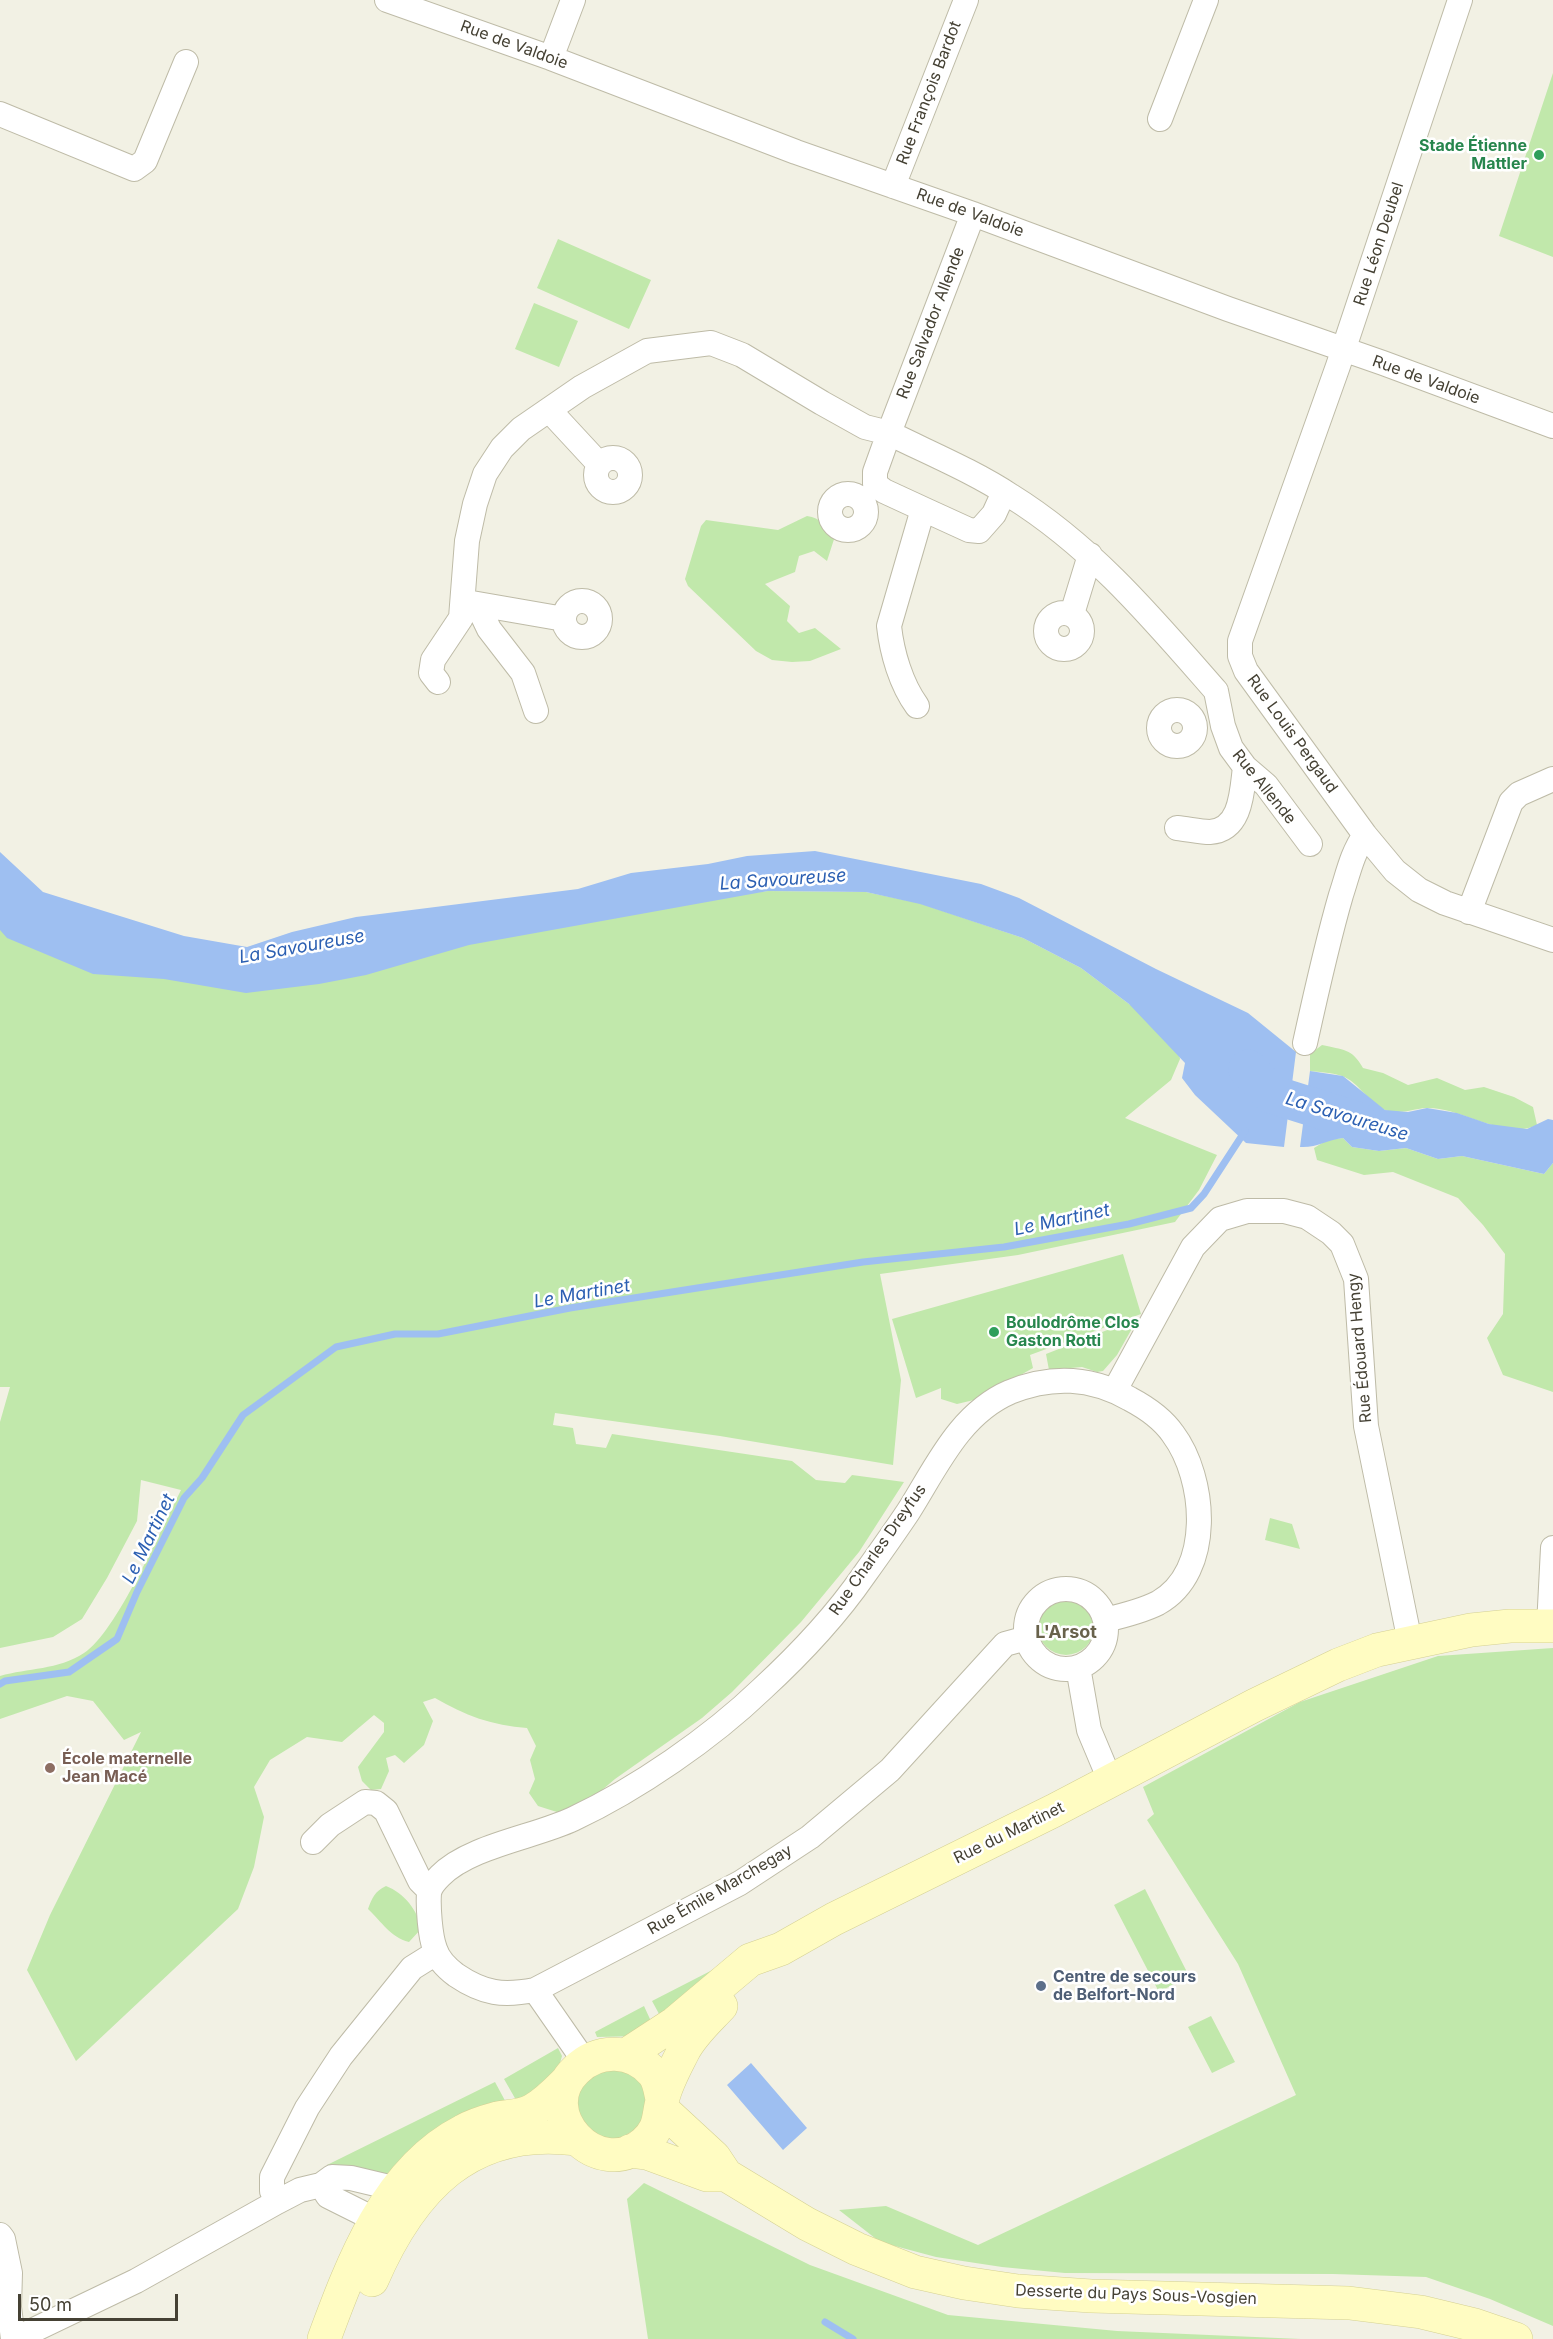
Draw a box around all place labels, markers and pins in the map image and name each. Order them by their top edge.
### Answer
place label: Stade Étienne Mattler [1419,136,1527,174]
marker: Stade Étienne Mattler [1532,148,1546,162]
place label: Boulodrôme Clos Gaston Rotti [1006,1313,1139,1351]
marker: Boulodrôme Clos Gaston Rotti [987,1325,1001,1339]
place label: École maternelle Jean Macé [62,1749,192,1787]
marker: École maternelle Jean Macé [43,1761,57,1775]
place label: Centre de secours de Belfort-Nord [1053,1967,1196,2005]
marker: Centre de secours de Belfort-Nord [1034,1979,1048,1993]

